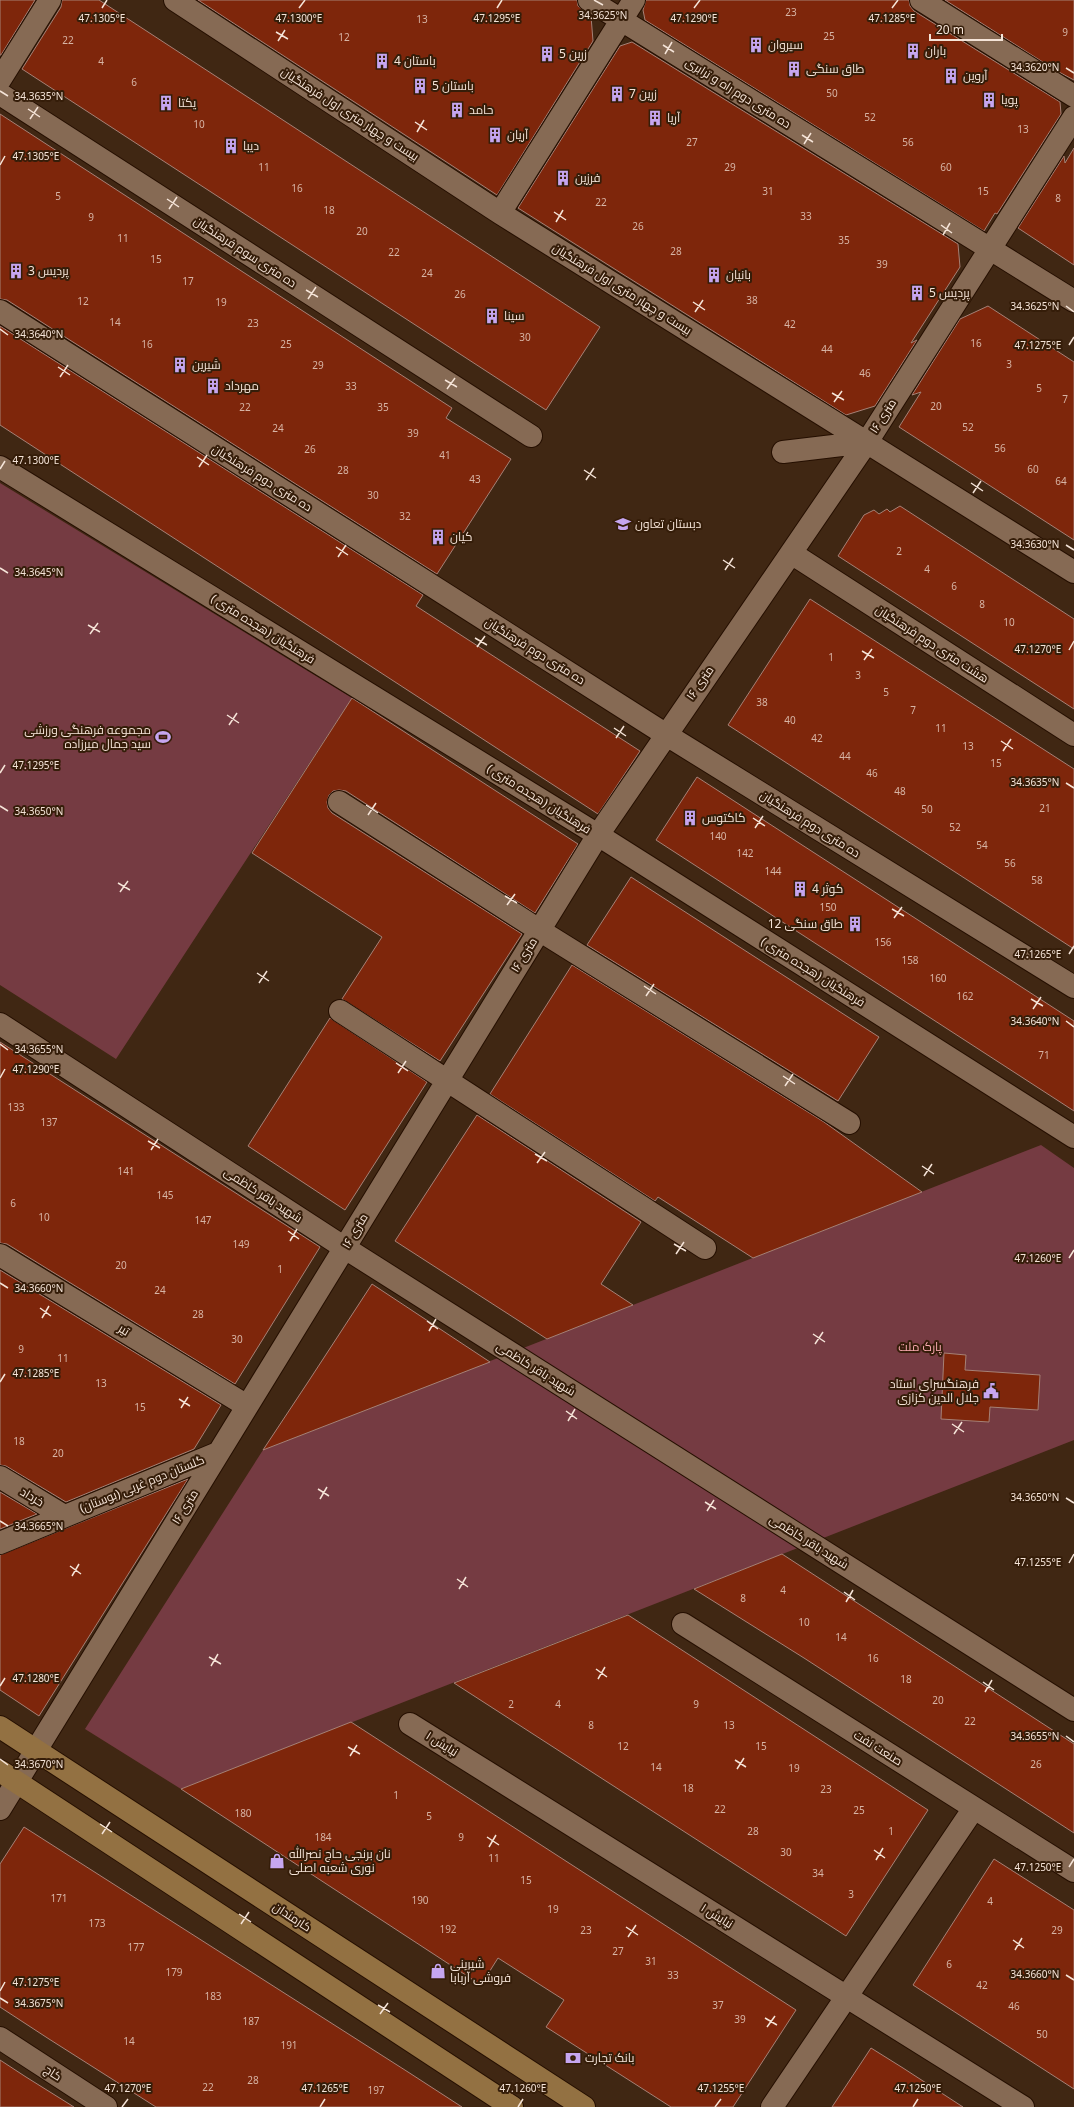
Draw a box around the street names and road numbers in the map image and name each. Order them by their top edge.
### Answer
street label: ده متری دوم راه و ترابری [682,53,794,132]
street label: بیست و چهار متری اول فرهنگیان [278,63,422,165]
street label: ده متری سوم فرهنگیان [190,212,300,291]
street label: بیست و چهار متری اول فرهنگیان [549,239,695,339]
street label: ۱۶ متری [865,395,900,436]
street label: ده متری دوم فرهنگیان [209,440,316,515]
street label: فرهنگیان (هجده متری ) [208,590,319,668]
street label: هشت متری دوم فرهنگیان [872,601,992,687]
street label: ده متری دوم فرهنگیان [482,613,589,688]
street label: ۱۶ متری [682,662,718,703]
street label: فرهنگیان (هجده متری ) [484,760,595,838]
street label: ده متری دوم فرهنگیان [757,786,864,861]
street label: فرهنگیان (هجده متری ) [758,933,869,1011]
street label: ۱۶ متری [506,934,541,975]
street label: شهید باقر کاظمی [221,1163,306,1226]
street label: ۱۶ متری [337,1210,372,1251]
street label: تیر [115,1319,134,1340]
street label: شهید باقر کاظمی [493,1337,579,1400]
street label: گلستان دوم غربی (بوستان) [77,1451,207,1516]
street label: خرداد [17,1483,47,1510]
street label: ۱۶ متری [167,1486,202,1527]
street label: شهید باقر کاظمی [766,1510,852,1573]
street label: صنعت نفت [851,1726,906,1769]
street label: نیایش ۱ [423,1727,462,1760]
street label: کارمندان [270,1898,315,1935]
street label: نیایش ۱ [698,1899,737,1932]
street label: کاج [41,2061,65,2085]

